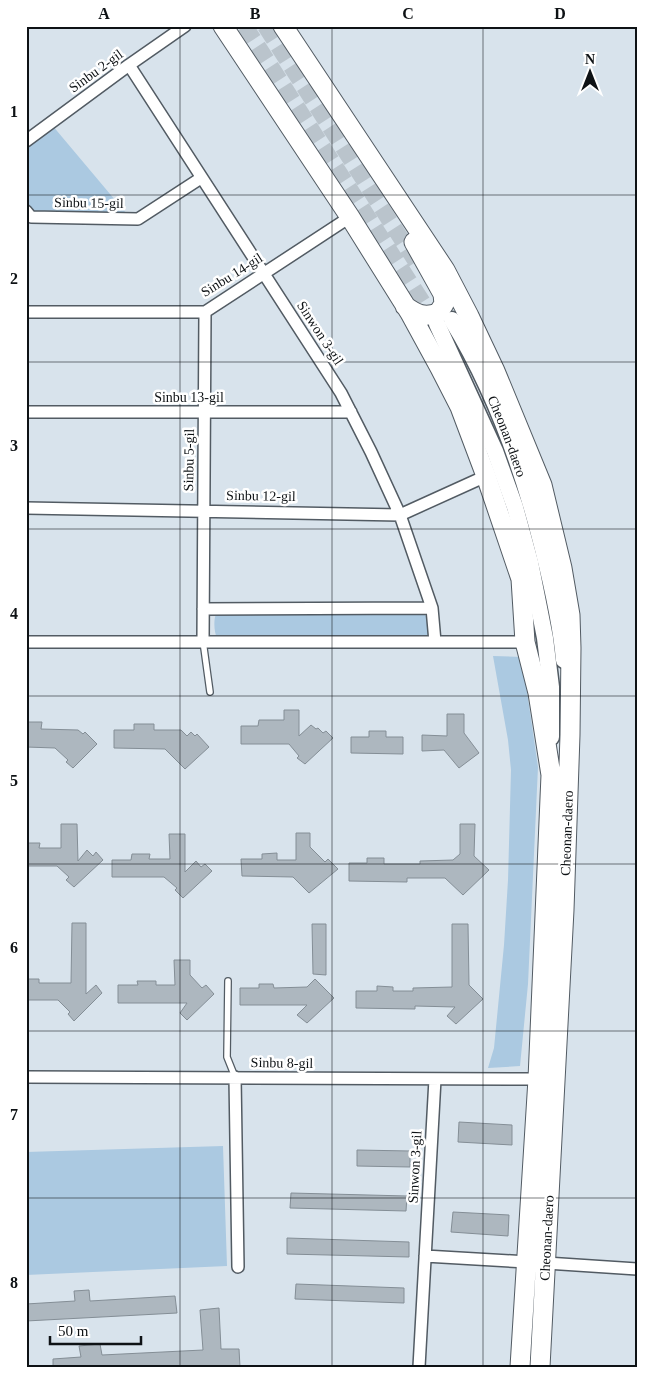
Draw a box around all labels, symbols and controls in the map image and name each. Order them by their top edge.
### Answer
text: A [98,5,110,22]
text: B [250,5,261,22]
text: C [402,5,414,22]
text: D [554,5,566,22]
street label: Sinbu 2-gil [66,46,126,95]
north arrow [566,48,616,98]
text: N [585,52,595,67]
text: 1 [10,103,18,120]
street label: Sinbu 15-gil [54,195,124,211]
street label: Sinbu 14-gil [199,250,266,300]
text: 2 [10,270,18,287]
street label: Sinwon 3-gil [294,298,346,368]
street label: Sinbu 13-gil [154,390,224,405]
street label: Cheonan-daero [485,393,529,479]
street label: Sinbu 5-gil [181,428,197,491]
text: 3 [10,437,18,454]
street label: Sinbu 12-gil [226,488,296,504]
text: 4 [10,605,18,622]
text: 5 [10,772,18,789]
street label: Cheonan-daero [558,790,576,876]
text: 6 [10,939,18,956]
street label: Sinbu 8-gil [251,1055,314,1071]
text: 7 [10,1106,18,1123]
street label: Sinwon 3-gil [406,1130,424,1204]
street label: Cheonan-daero [537,1195,557,1281]
text: 8 [10,1274,18,1291]
scale bar [50,1313,141,1345]
text: 50 m [58,1323,89,1339]

